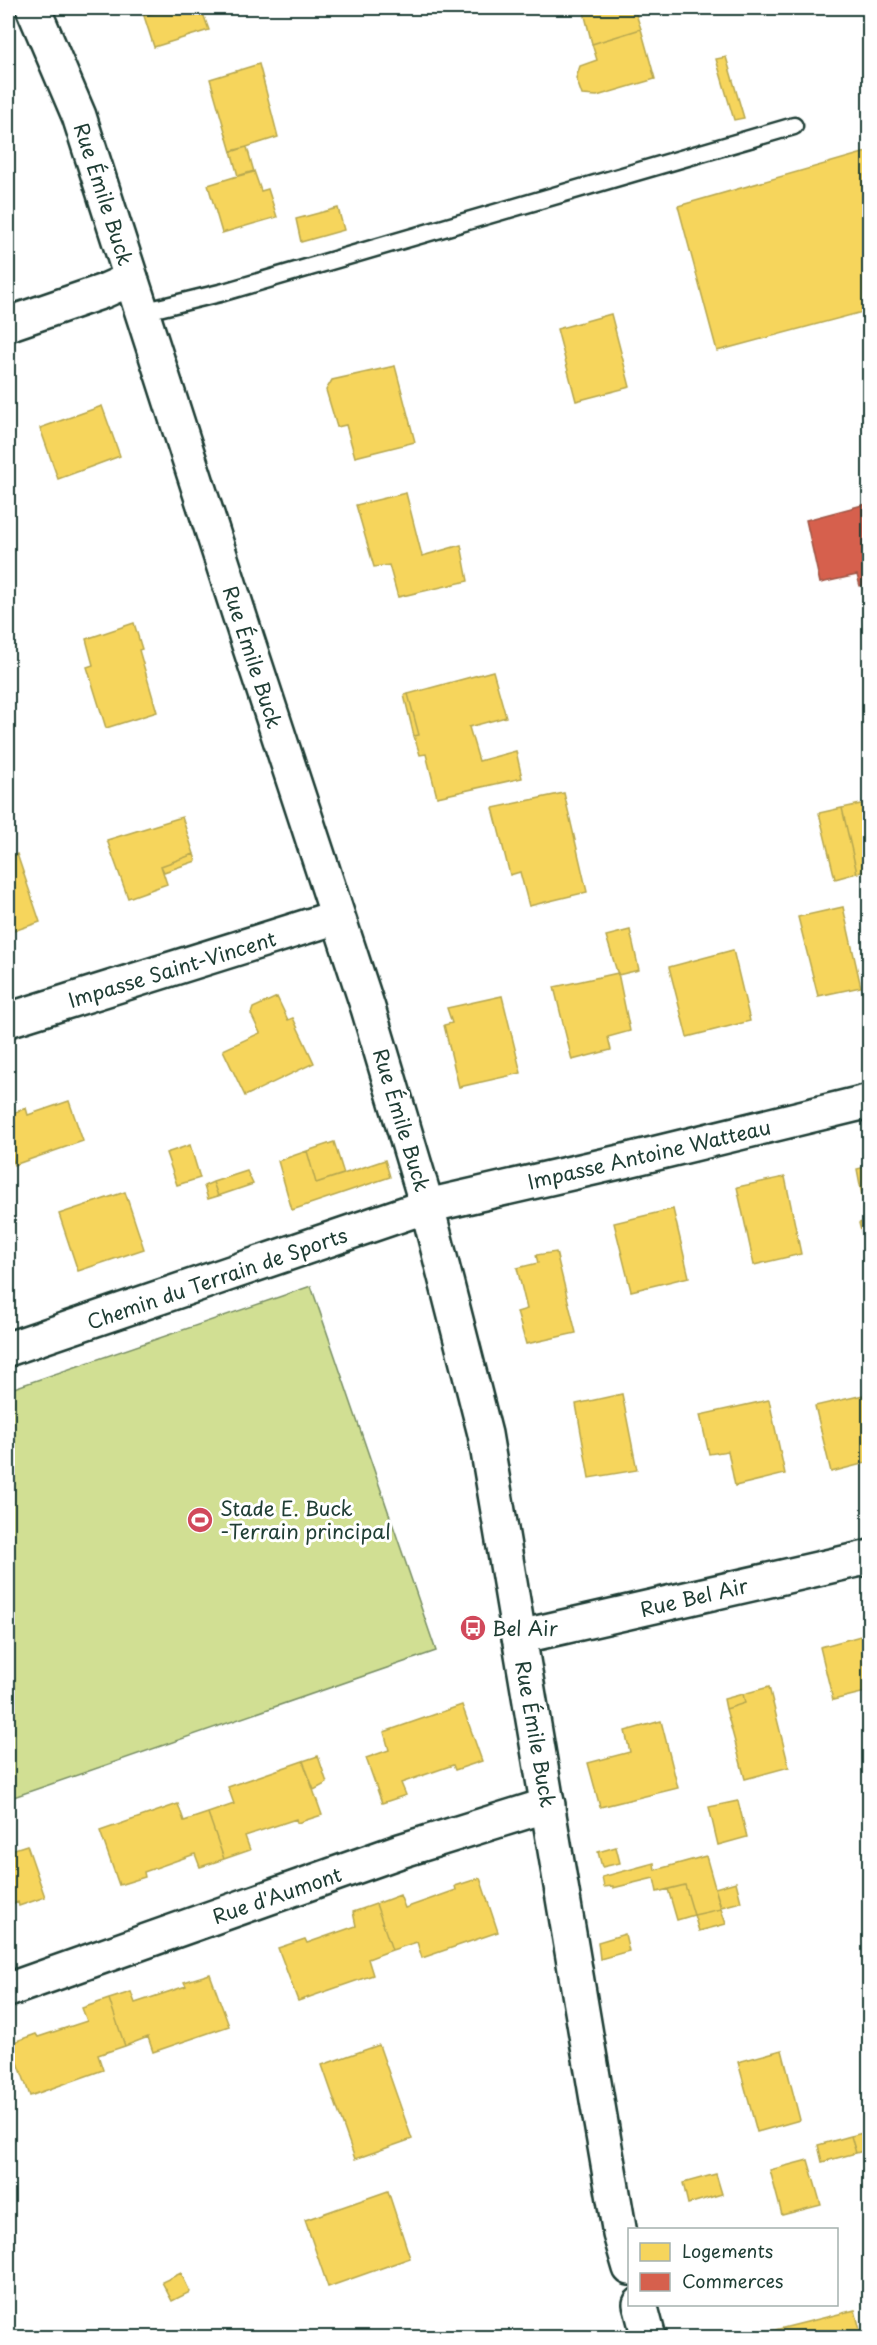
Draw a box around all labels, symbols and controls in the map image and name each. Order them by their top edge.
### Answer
street label: Rue Émile Buck [67,119,141,269]
street label: Rue Émile Buck [216,582,290,732]
street label: Impasse Saint-Vincent [65,923,279,1015]
street label: Rue Émile Buck [366,1045,438,1195]
street label: Impasse Antoine Watteau [525,1111,773,1197]
street label: Chemin du Terrain de Sports [83,1219,351,1337]
place label: Stade E. Buck -Terrain principal [220,1493,391,1546]
sports icon: Stade E. Buck -Terrain principal [185,1505,215,1535]
street label: Rue Bel Air [637,1570,752,1624]
bus stop icon: Bel Air [458,1613,488,1643]
place label: Bel Air [492,1613,558,1643]
street label: Rue Émile Buck [508,1658,564,1810]
street label: Rue d'Aumont [208,1859,346,1931]
legend [628,2228,838,2306]
text: Logements [682,2237,773,2264]
text: Commerces [682,2267,783,2294]

